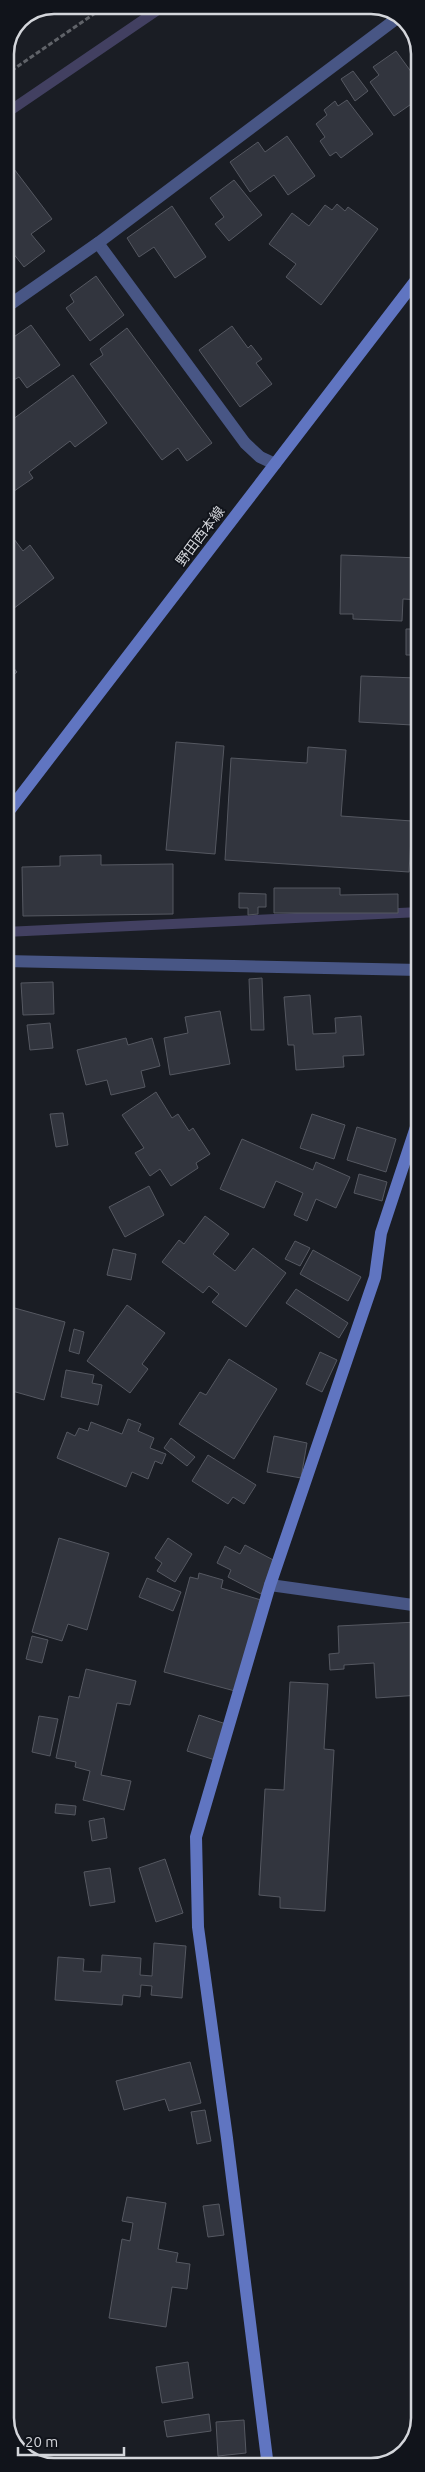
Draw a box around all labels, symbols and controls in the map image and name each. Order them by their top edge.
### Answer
street label: 野田西本線 [173,503,227,569]
scale bar [18,2424,124,2456]
text: 20 m [25,2433,58,2450]

